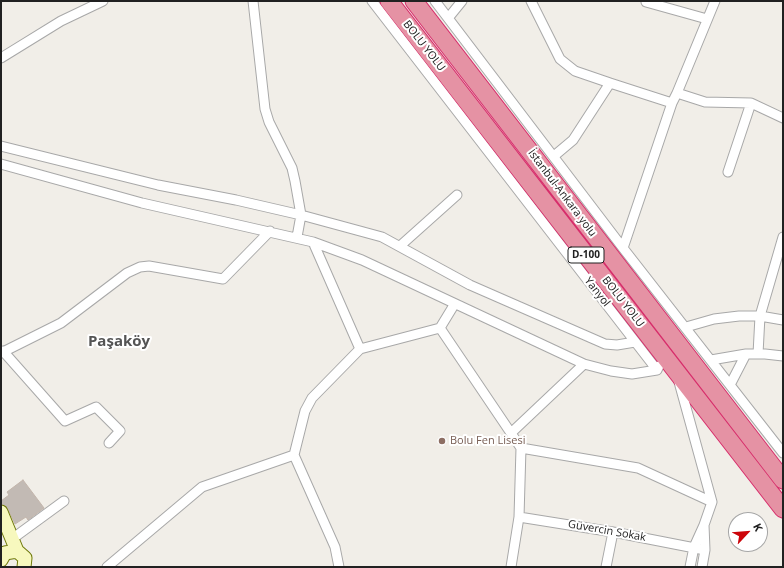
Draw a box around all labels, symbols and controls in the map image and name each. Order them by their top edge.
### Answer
street label: BOLU YOLU [400,18,448,74]
street label: İstanbul-Ankara yolu [525,147,599,239]
road number: D-100 [568,247,604,263]
street label: BOLU YOLU [599,274,647,330]
street label: Yanyol [581,275,613,309]
district label: Paşaköy [88,333,150,351]
place label: Bolu Fen Lisesi [450,434,526,448]
marker: Bolu Fen Lisesi [437,436,447,446]
north arrow [728,512,768,552]
street label: Güvercin Sokak [567,518,647,544]
text: K [750,520,767,534]

